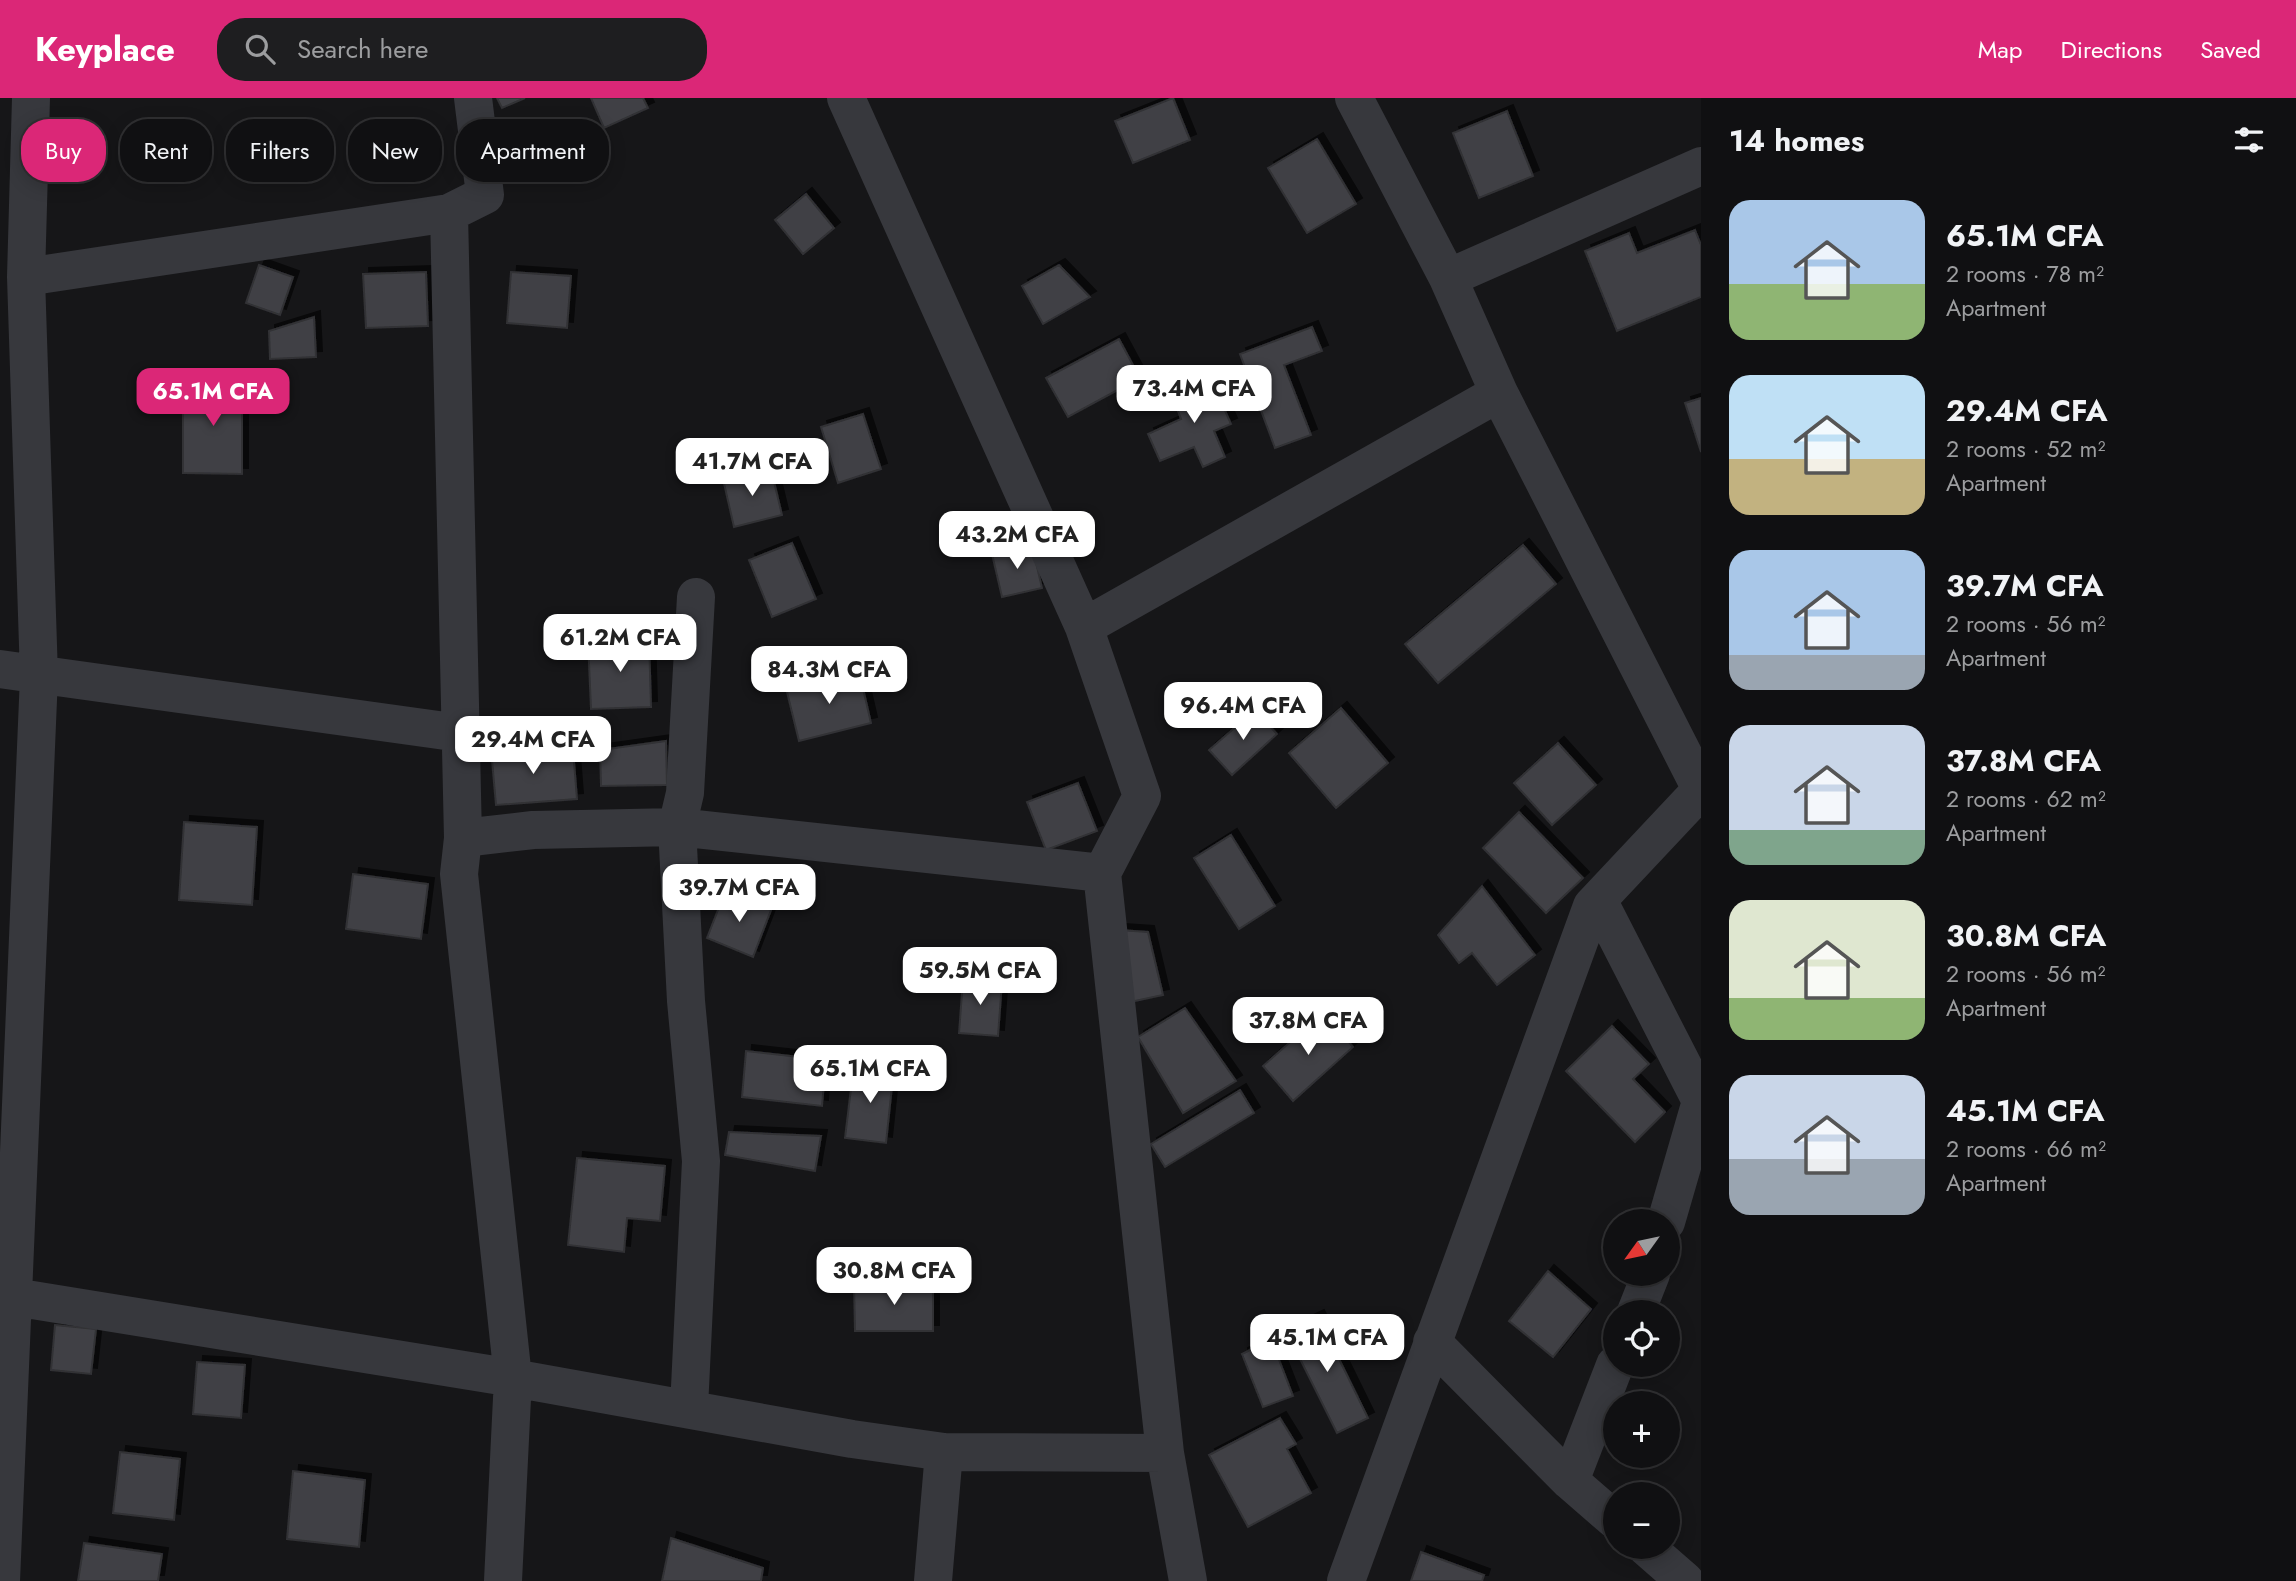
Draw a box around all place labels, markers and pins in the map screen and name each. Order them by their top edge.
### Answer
pin: 73.4M CFA [1114,366,1274,425]
pin: 65.1M CFA [133,368,293,428]
pin: 41.7M CFA [672,438,832,498]
pin: 43.2M CFA [937,512,1097,571]
pin: 61.2M CFA [540,614,700,674]
pin: 84.3M CFA [749,646,909,706]
pin: 96.4M CFA [1163,682,1323,742]
pin: 29.4M CFA [453,716,613,776]
pin: 39.7M CFA [659,864,819,924]
pin: 59.5M CFA [900,948,1060,1007]
pin: 37.8M CFA [1228,998,1388,1057]
pin: 65.1M CFA [790,1046,950,1105]
pin: 30.8M CFA [814,1248,974,1307]
pin: 45.1M CFA [1247,1314,1407,1374]

